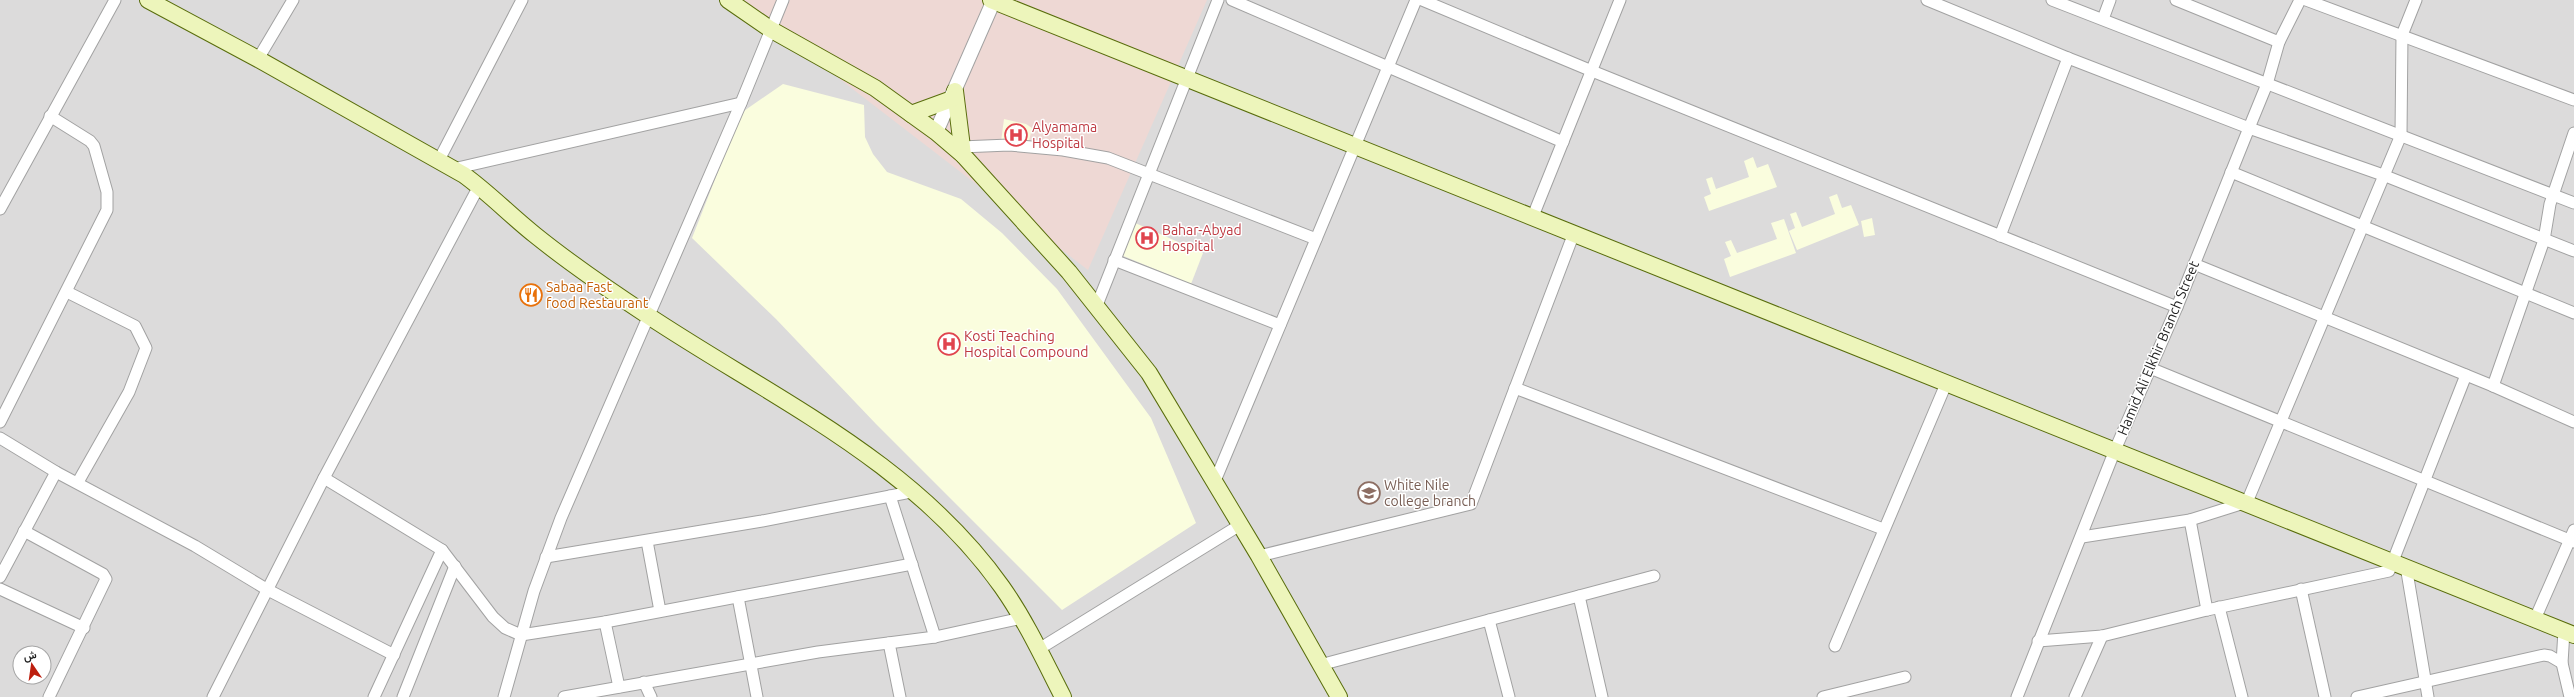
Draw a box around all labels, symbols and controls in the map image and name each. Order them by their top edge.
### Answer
place label: Alyamama Hospital [1032,119,1097,151]
hospital icon: Alyamama Hospital [1003,122,1029,148]
place label: Bahar-Abyad Hospital [1162,222,1242,254]
hospital icon: Bahar-Abyad Hospital [1134,225,1160,251]
street label: Hamid Ali Elkhir Branch Street [2114,258,2202,438]
place label: Sabaa Fast food Restaurant [546,279,649,311]
restaurant icon: Sabaa Fast food Restaurant [518,282,544,308]
place label: Kosti Teaching Hospital Compound [964,328,1089,360]
hospital icon: Kosti Teaching Hospital Compound [936,331,962,357]
place label: White Nile college branch [1384,477,1476,509]
school or university icon: White Nile college branch [1356,480,1382,506]
north arrow [12,645,52,685]
text: ش [22,648,38,664]

